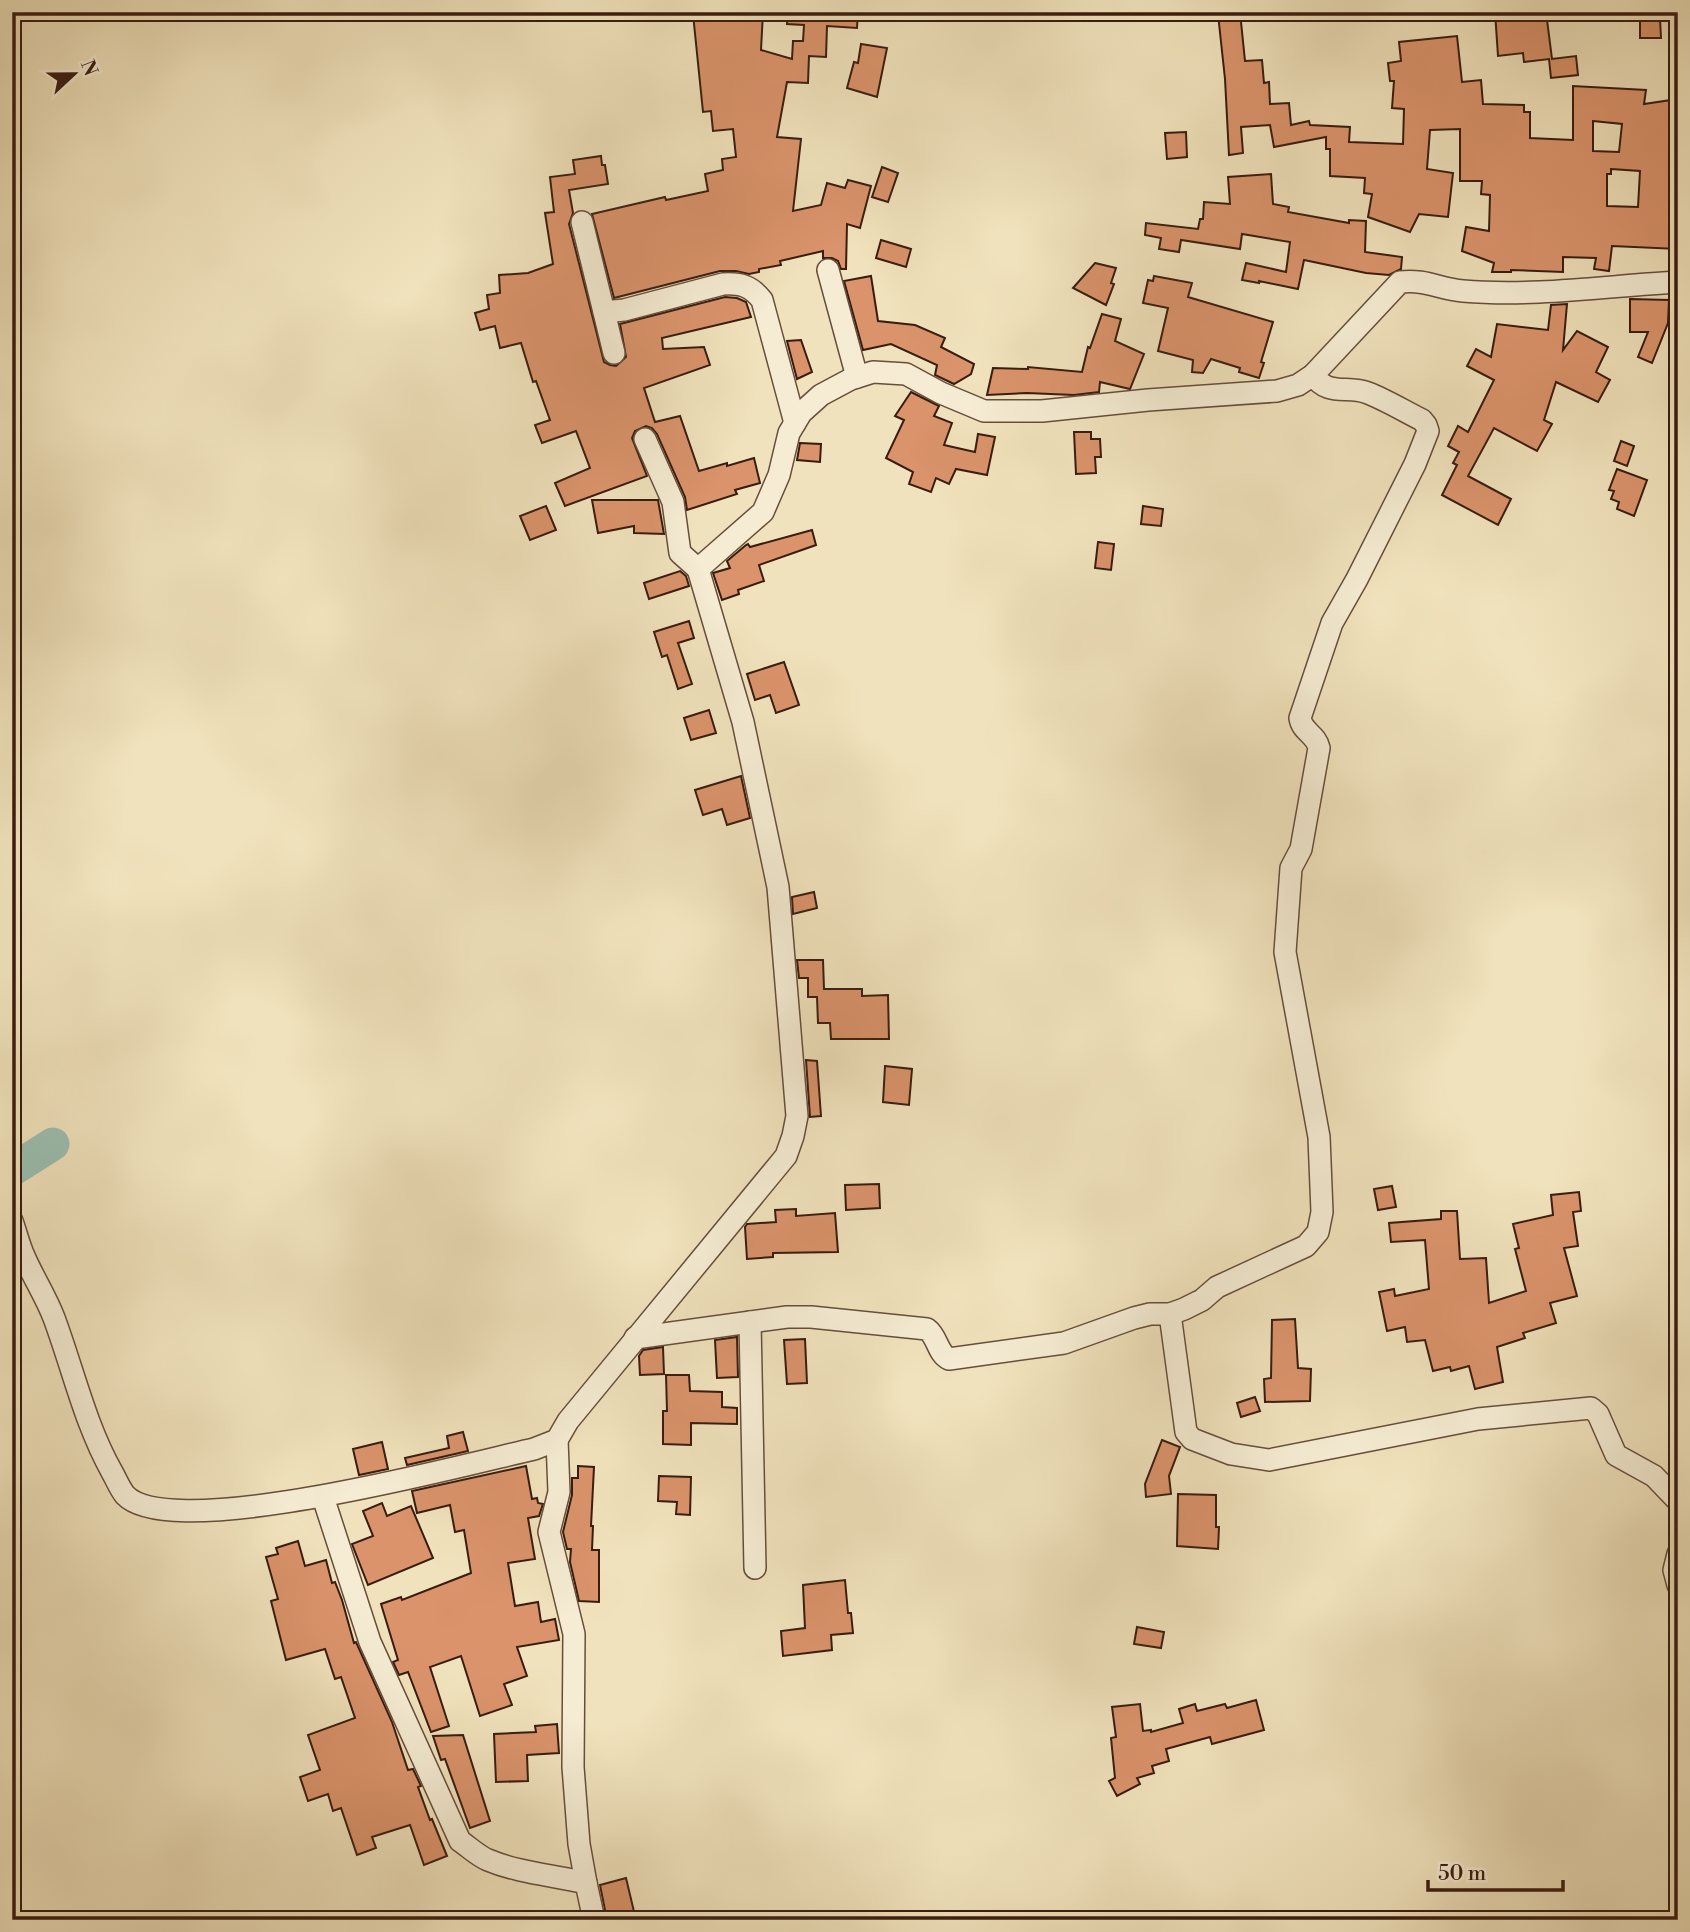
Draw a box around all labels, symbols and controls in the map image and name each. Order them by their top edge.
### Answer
north arrow [38,38,108,108]
text: N [75,57,103,79]
scale bar [1428,1848,1562,1892]
text: 50 m [1438,1861,1486,1887]

